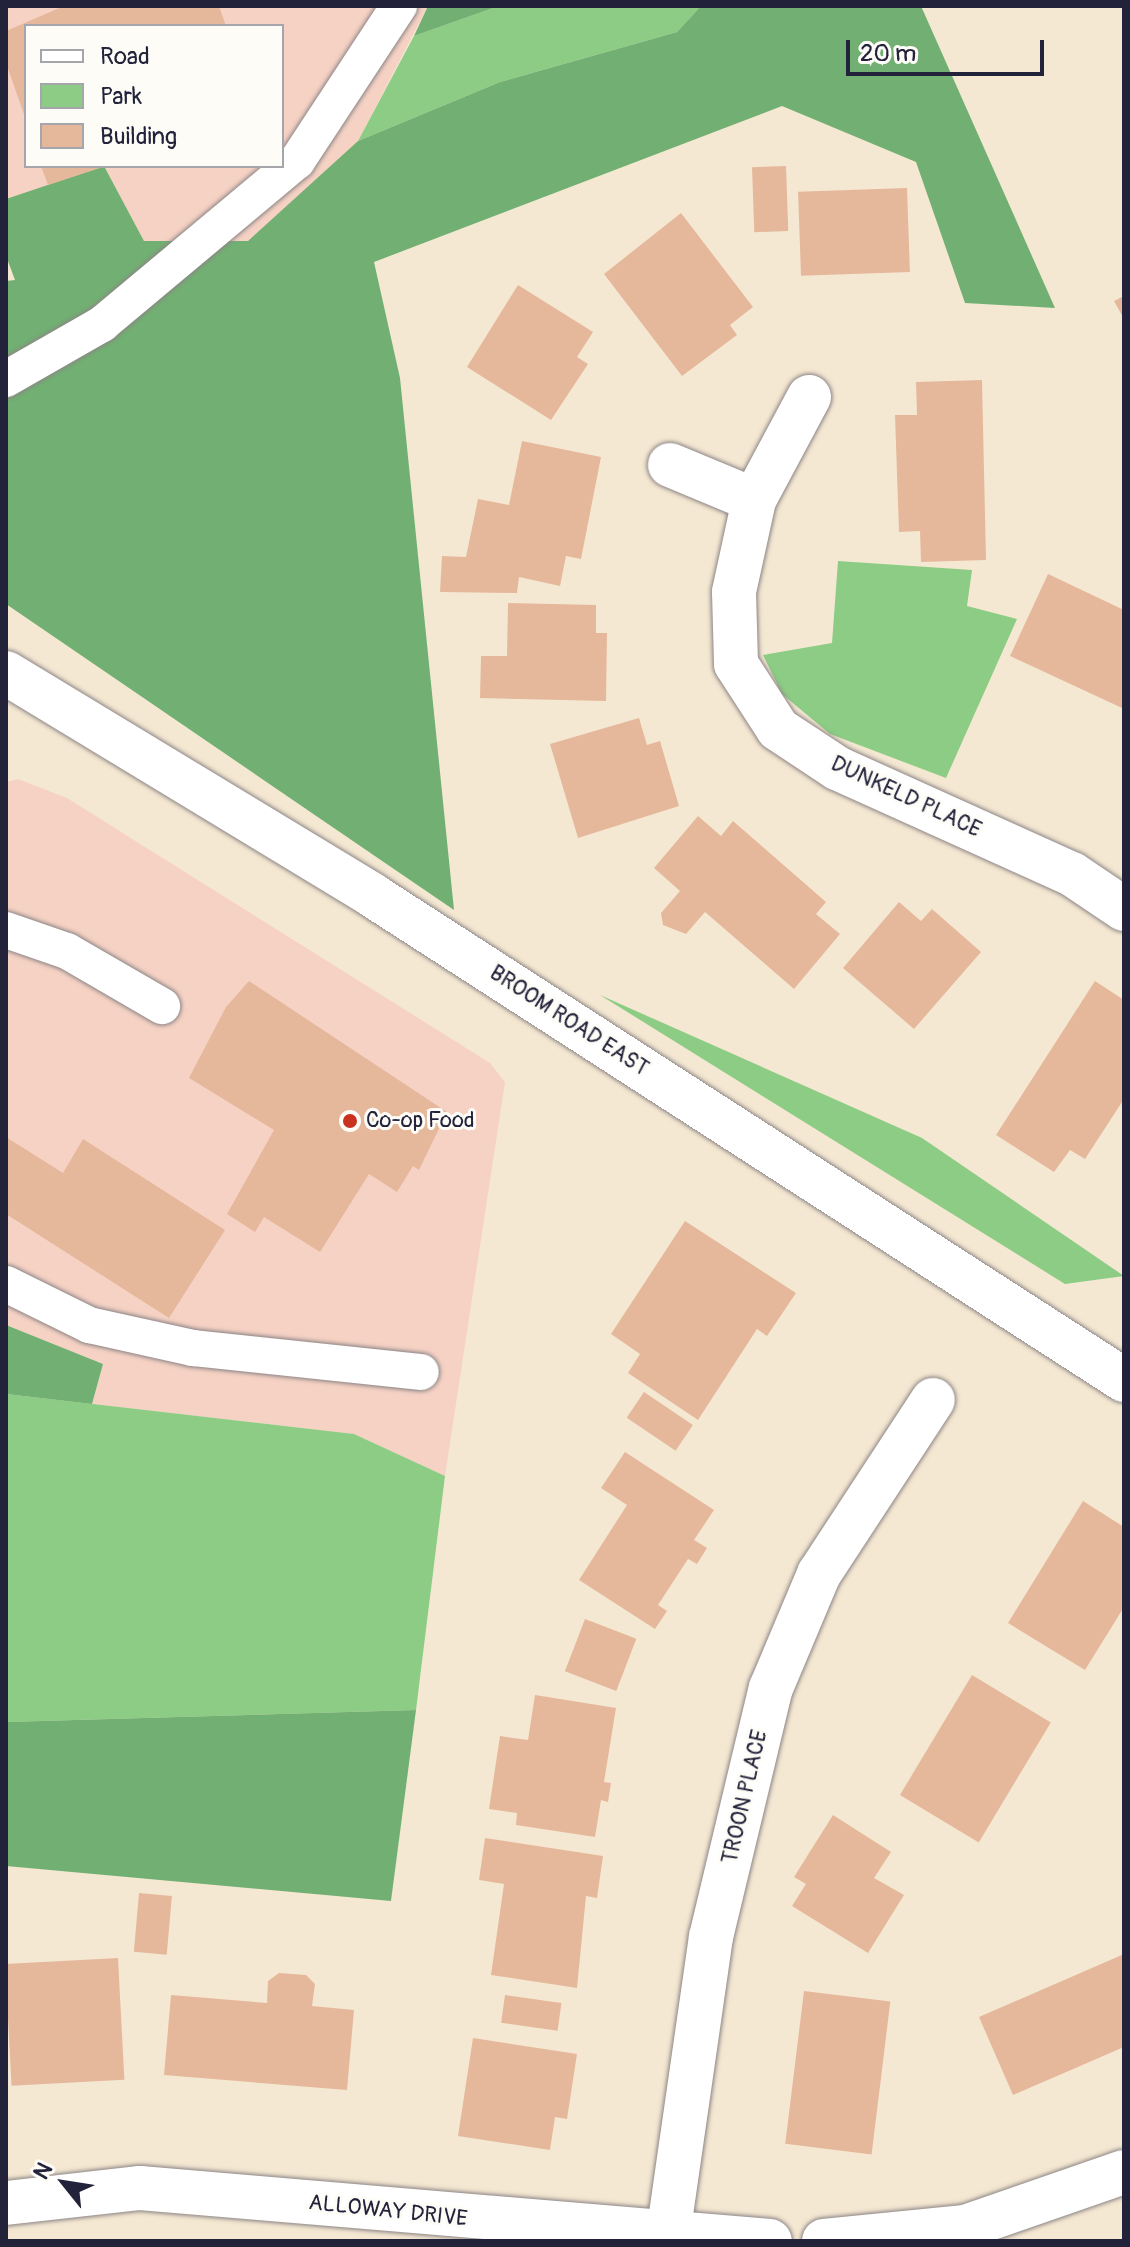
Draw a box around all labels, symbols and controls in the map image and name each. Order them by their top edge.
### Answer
legend [24,24,284,168]
scale bar [850,24,1048,74]
text: 20 m [860,39,916,68]
text: Road [100,42,150,71]
text: Park [100,82,142,111]
text: Building [100,122,177,151]
street label: DUNKELD PLACE [827,751,985,843]
street label: BROOM ROAD EAST [485,960,653,1082]
place label: Co-op Food [366,1108,475,1134]
marker: Co-op Food [341,1112,359,1130]
street label: TROON PLACE [717,1728,773,1866]
north arrow [24,2143,104,2223]
text: N [27,2158,59,2184]
street label: ALLOWAY DRIVE [307,2190,469,2232]

